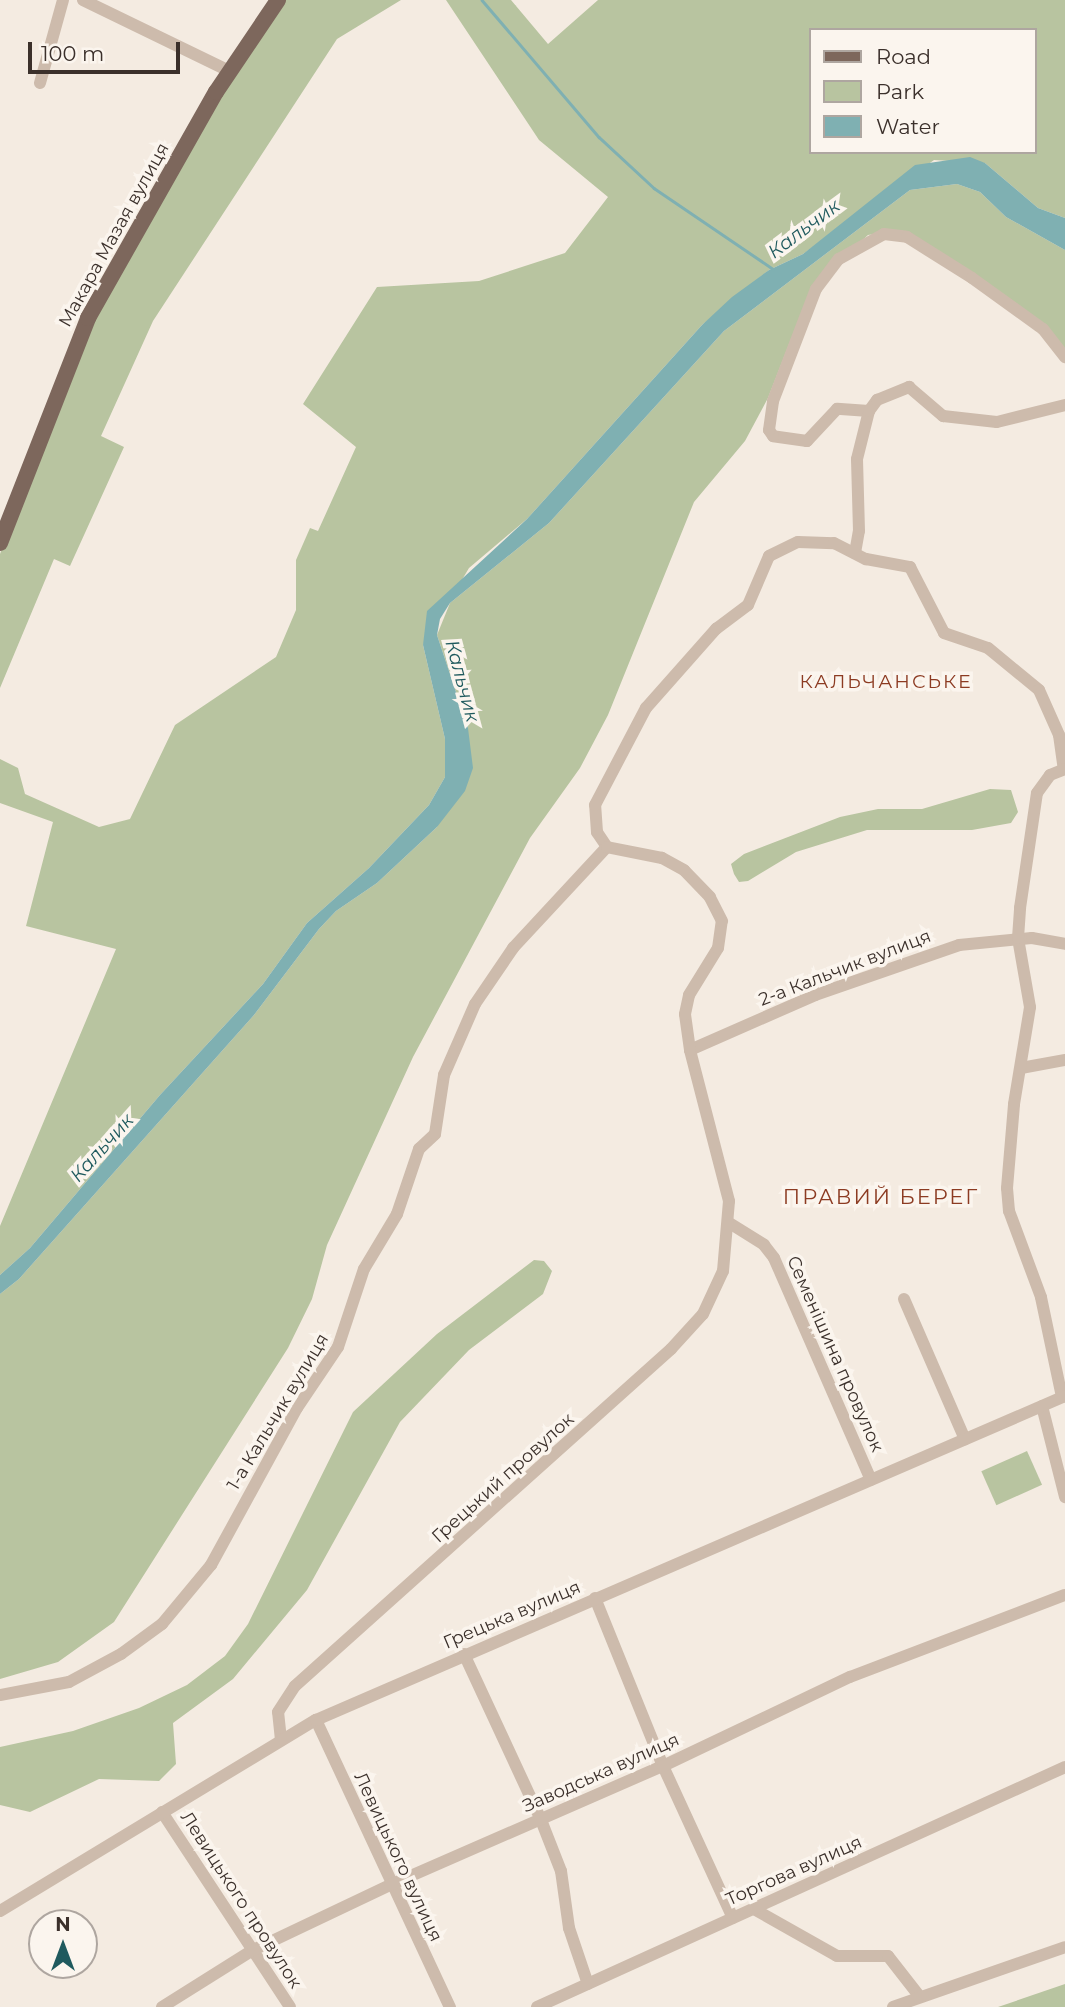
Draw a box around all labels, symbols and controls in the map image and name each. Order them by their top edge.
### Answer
scale bar [32,28,184,72]
legend [810,28,1037,154]
text: 100 m [41,41,104,66]
text: Road [876,44,931,69]
text: Park [876,79,924,104]
text: Water [876,114,940,139]
street label: Макара Мазая вулиця [54,139,174,331]
water label: Кальчик [764,195,844,263]
water label: Кальчик [440,637,484,725]
district label: КАЛЬЧАНСЬКЕ [801,671,971,693]
street label: 2-а Кальчик вулиця [756,925,934,1011]
water label: Кальчик [65,1109,139,1187]
district label: ПРАВИЙ БЕРЕГ [784,1184,978,1210]
street label: Семенішина провулок [782,1253,888,1455]
street label: 1-а Кальчик вулиця [223,1330,333,1494]
street label: Грецький провулок [427,1408,579,1548]
street label: Грецька вулиця [440,1576,584,1654]
street label: Заводська вулиця [519,1729,683,1817]
street label: Левицького вулиця [349,1769,447,1945]
street label: Левицького провулок [176,1807,306,1993]
street label: Торгова вулиця [723,1831,865,1911]
north arrow [28,1909,98,1979]
text: N [55,1913,71,1936]

